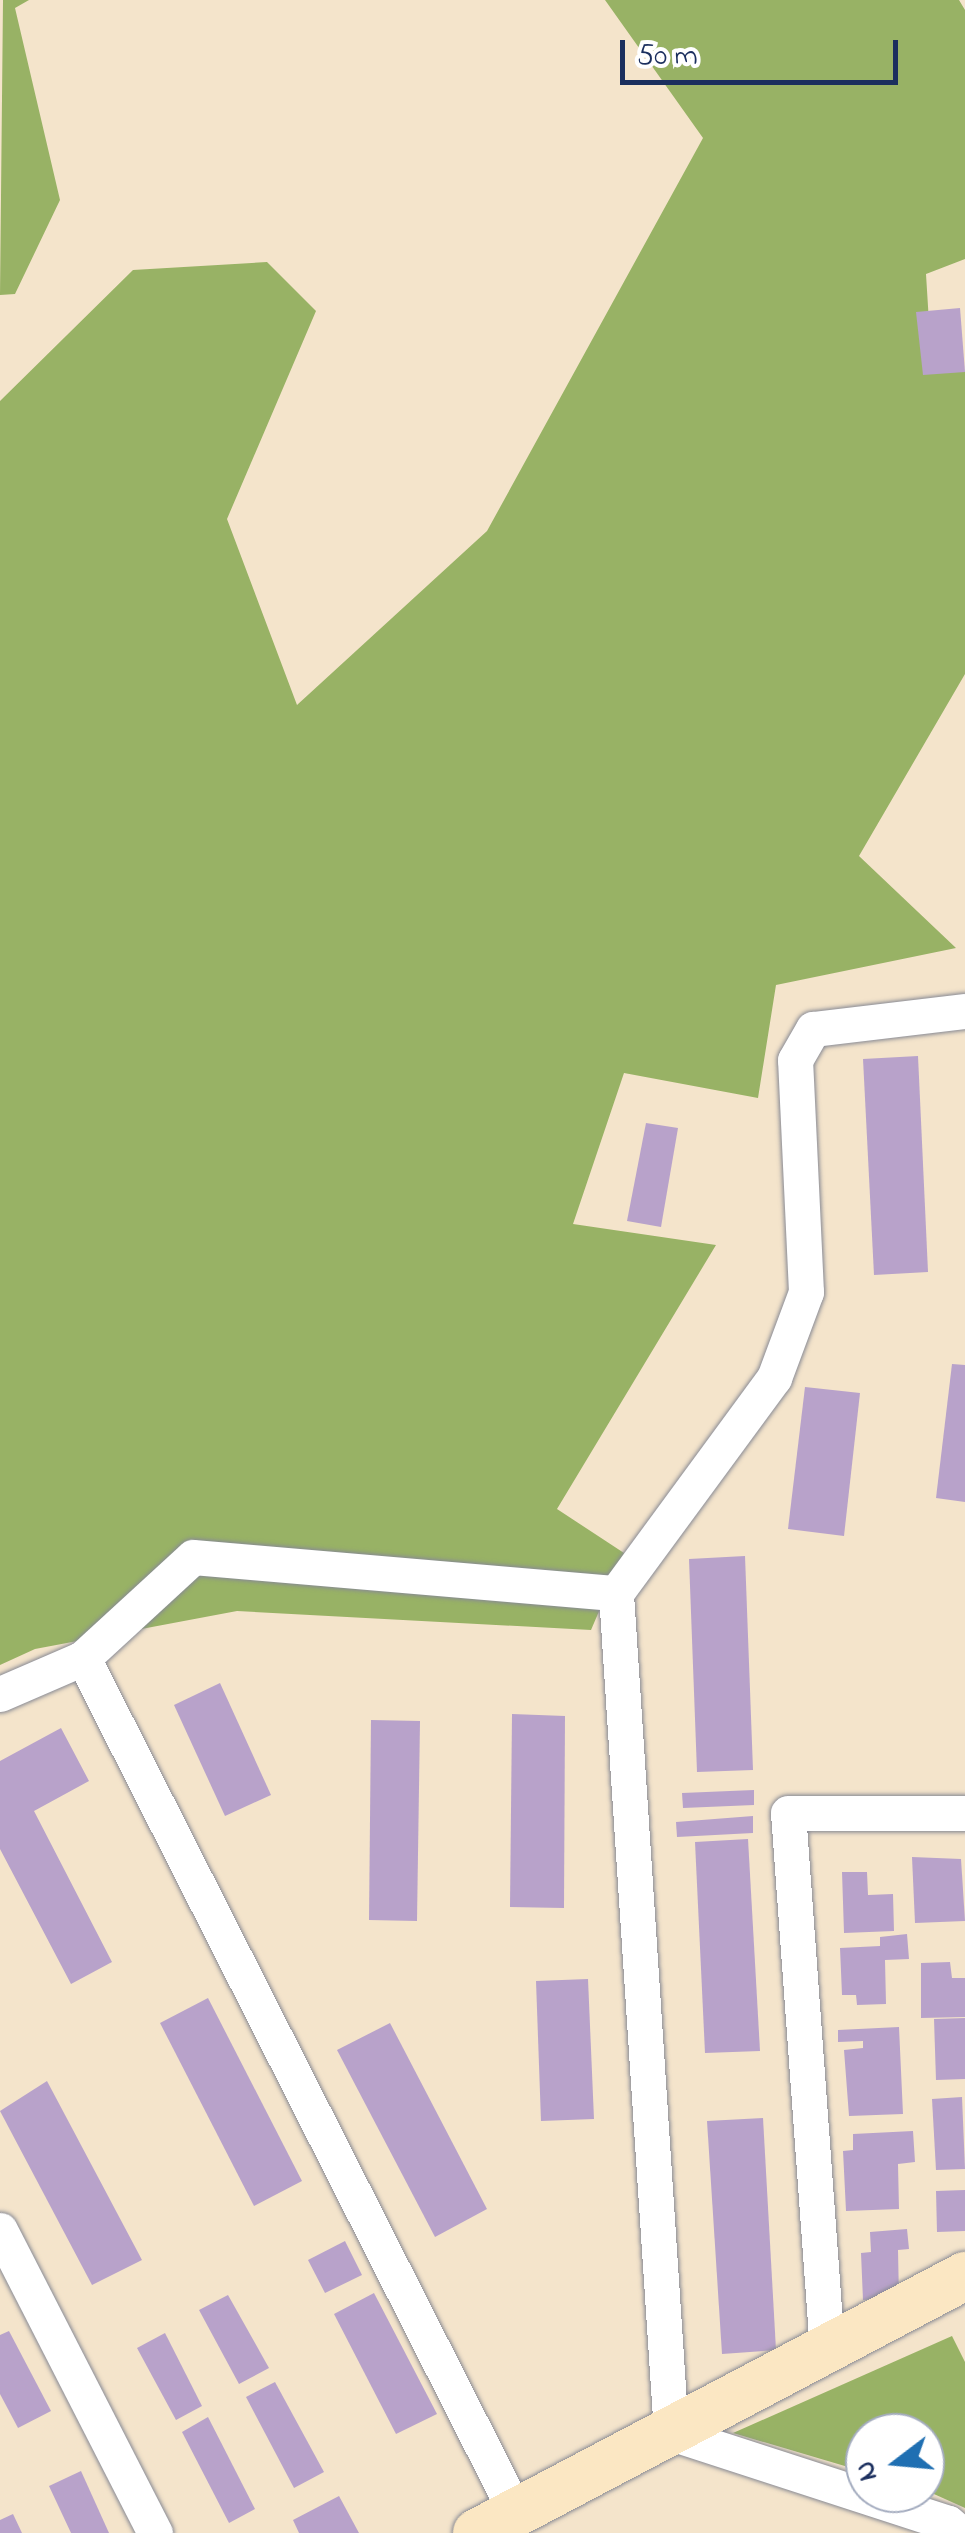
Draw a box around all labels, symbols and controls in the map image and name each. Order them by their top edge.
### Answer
scale bar [625,20,902,82]
text: 50 m [637,35,698,79]
north arrow [845,2413,945,2513]
text: N [845,2456,890,2486]

